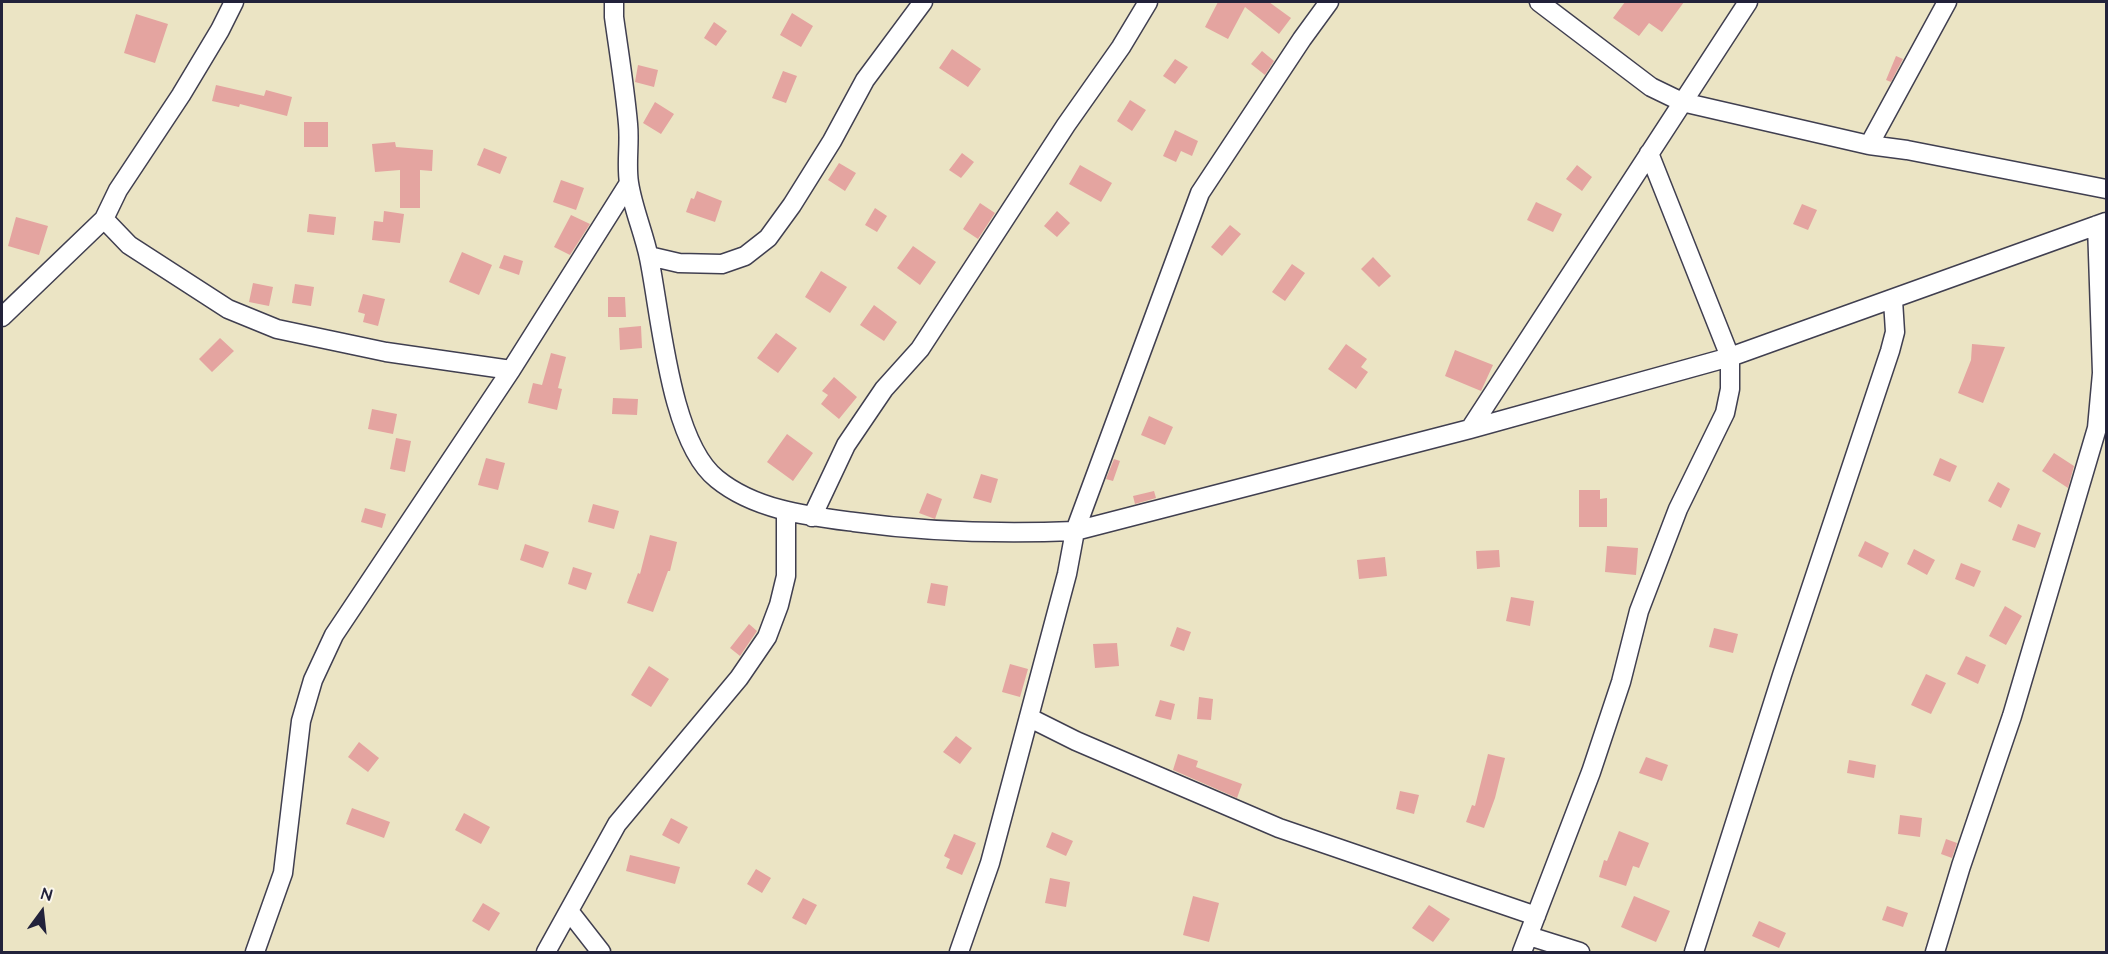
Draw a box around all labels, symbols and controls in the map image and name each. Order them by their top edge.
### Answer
north arrow [12,882,72,942]
text: N [39,883,54,907]

